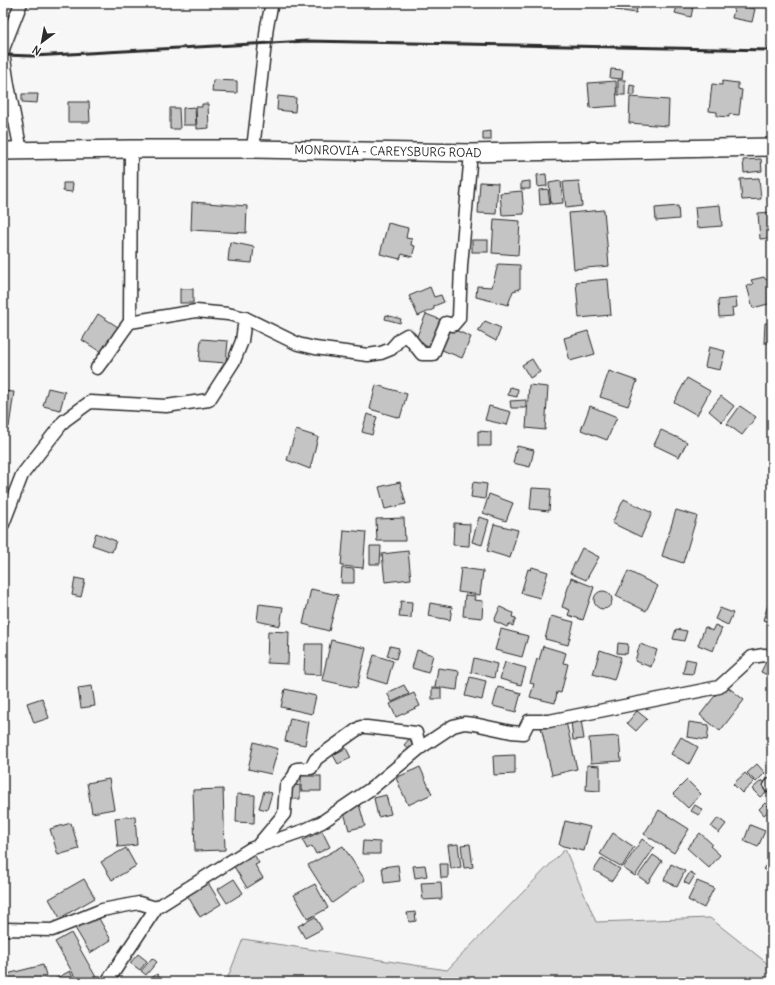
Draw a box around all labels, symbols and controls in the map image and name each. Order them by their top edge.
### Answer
north arrow [22,22,62,62]
text: N [30,43,44,58]
street label: MONROVIA - CAREYSBURG ROAD [294,142,482,160]

